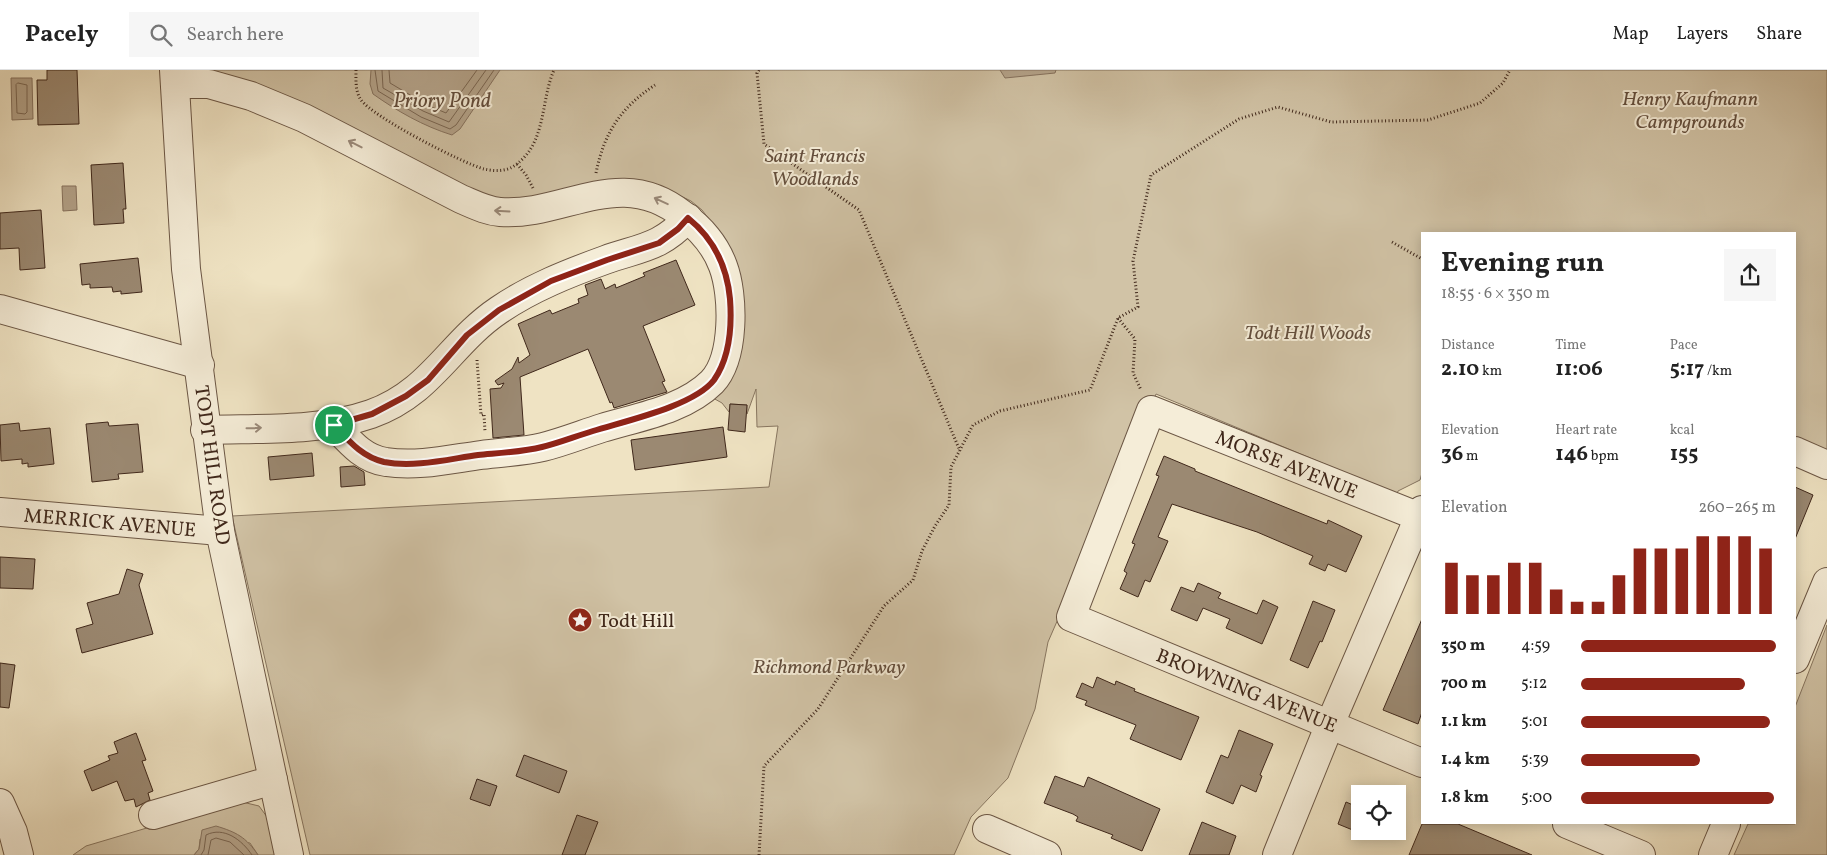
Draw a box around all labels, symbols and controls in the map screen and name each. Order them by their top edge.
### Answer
search box [129,12,479,57]
text: Pacely [25,18,99,52]
icon: search [147,21,175,49]
text: Search here [187,22,284,48]
text: Map [1612,22,1648,47]
text: Layers [1676,22,1728,47]
text: Share [1756,22,1802,47]
park label: Henry Kaufmann Campgrounds [1622,86,1758,137]
water label: Priory Pond [393,87,491,116]
one-way arrow [348,139,363,149]
park label: Saint Francis Woodlands [765,143,866,194]
one-way arrow [654,196,669,206]
one-way arrow [494,207,510,216]
text: Evening run [1441,244,1605,283]
button: share [1724,249,1776,301]
text: 18:55 · 6 × 350 m [1441,283,1550,305]
park label: Todt Hill Woods [1245,320,1372,348]
text: Distance [1441,336,1495,355]
text: Time [1555,336,1586,355]
text: Pace [1670,336,1698,355]
text: 2.10 [1441,355,1479,384]
text: 11:06 [1555,355,1603,384]
text: 5:17 [1670,355,1704,384]
text: km [1479,362,1502,381]
text: /km [1704,362,1732,381]
street label: TODT HILL ROAD [186,384,236,547]
pin [313,404,355,446]
icon: arrive [320,411,348,439]
text: Elevation [1441,421,1499,440]
text: Heart rate [1555,421,1617,440]
text: kcal [1670,421,1695,440]
one-way arrow [246,423,262,432]
street label: MORSE AVENUE [1211,425,1362,507]
text: 36 [1441,440,1463,469]
text: 146 [1555,440,1588,469]
text: 155 [1670,440,1698,469]
text: m [1463,447,1478,466]
text: bpm [1588,447,1619,466]
text: Elevation [1441,497,1508,519]
text: 260–265 m [1698,497,1776,519]
street label: MERRICK AVENUE [22,503,197,545]
place icon: Todt Hill [567,607,593,633]
place label: Todt Hill [598,608,674,636]
text: 350 m [1441,635,1485,657]
text: 4:59 [1521,635,1550,657]
street label: BROWNING AVENUE [1151,643,1341,741]
park label: Richmond Parkway [753,654,905,682]
text: 700 m [1441,673,1487,695]
text: 5:12 [1521,673,1547,695]
text: 1.1 km [1441,711,1487,733]
text: 5:01 [1521,711,1548,733]
text: 1.4 km [1441,749,1490,771]
text: 5:39 [1521,749,1549,771]
map controls [1351,785,1406,840]
button: locate [1351,785,1406,840]
text: 1.8 km [1441,787,1489,809]
text: 5:00 [1521,787,1552,809]

